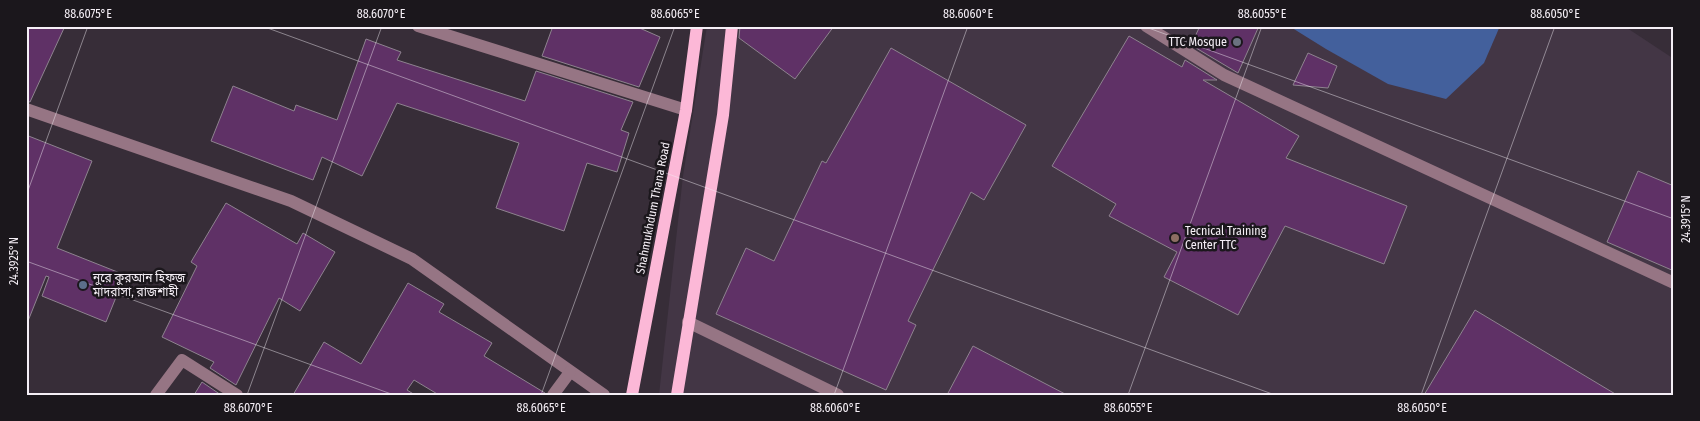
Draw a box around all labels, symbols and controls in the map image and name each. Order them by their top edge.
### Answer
text: 88.6075°E [64,7,112,21]
text: 88.6070°E [357,7,406,21]
text: 88.6065°E [650,7,700,21]
text: 88.6060°E [943,7,993,21]
text: 88.6055°E [1238,7,1287,21]
text: 88.6050°E [1530,7,1580,21]
place label: TTC Mosque [1169,35,1227,49]
marker: TTC Mosque [1231,36,1243,48]
street label: Shahmukhdum Thana Road [633,141,673,275]
text: 24.3915°N [1679,195,1693,243]
place label: Tecnical Training Center TTC [1185,224,1267,252]
marker: Tecnical Training Center TTC [1169,232,1181,244]
text: 24.3925°N [7,237,21,285]
place label: নুরে কুরআন হিফজ মাদরাসা, রাজশাহী [92,270,186,299]
marker: নুরে কুরআন হিফজ মাদরাসা, রাজশাহী [77,279,89,291]
text: 88.6070°E [224,401,273,415]
text: 88.6065°E [516,401,566,415]
text: 88.6060°E [810,401,860,415]
text: 88.6055°E [1104,401,1153,415]
text: 88.6050°E [1397,401,1447,415]

